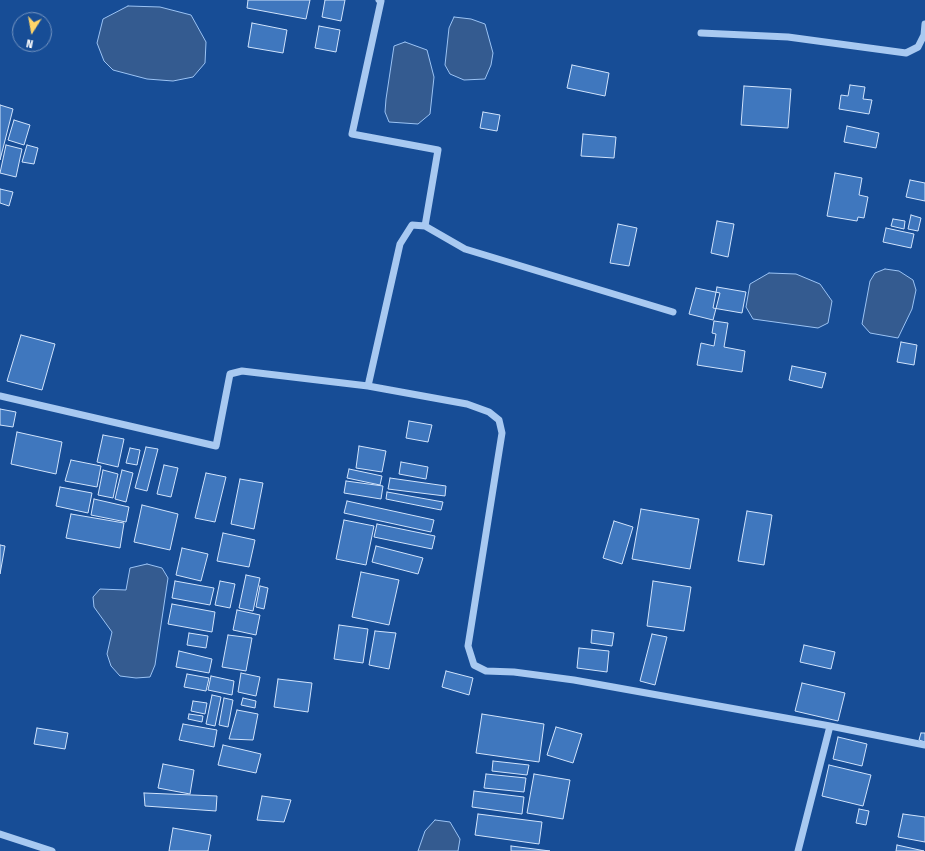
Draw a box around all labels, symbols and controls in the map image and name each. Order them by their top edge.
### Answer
north arrow [12,12,52,52]
text: N [25,36,34,50]

